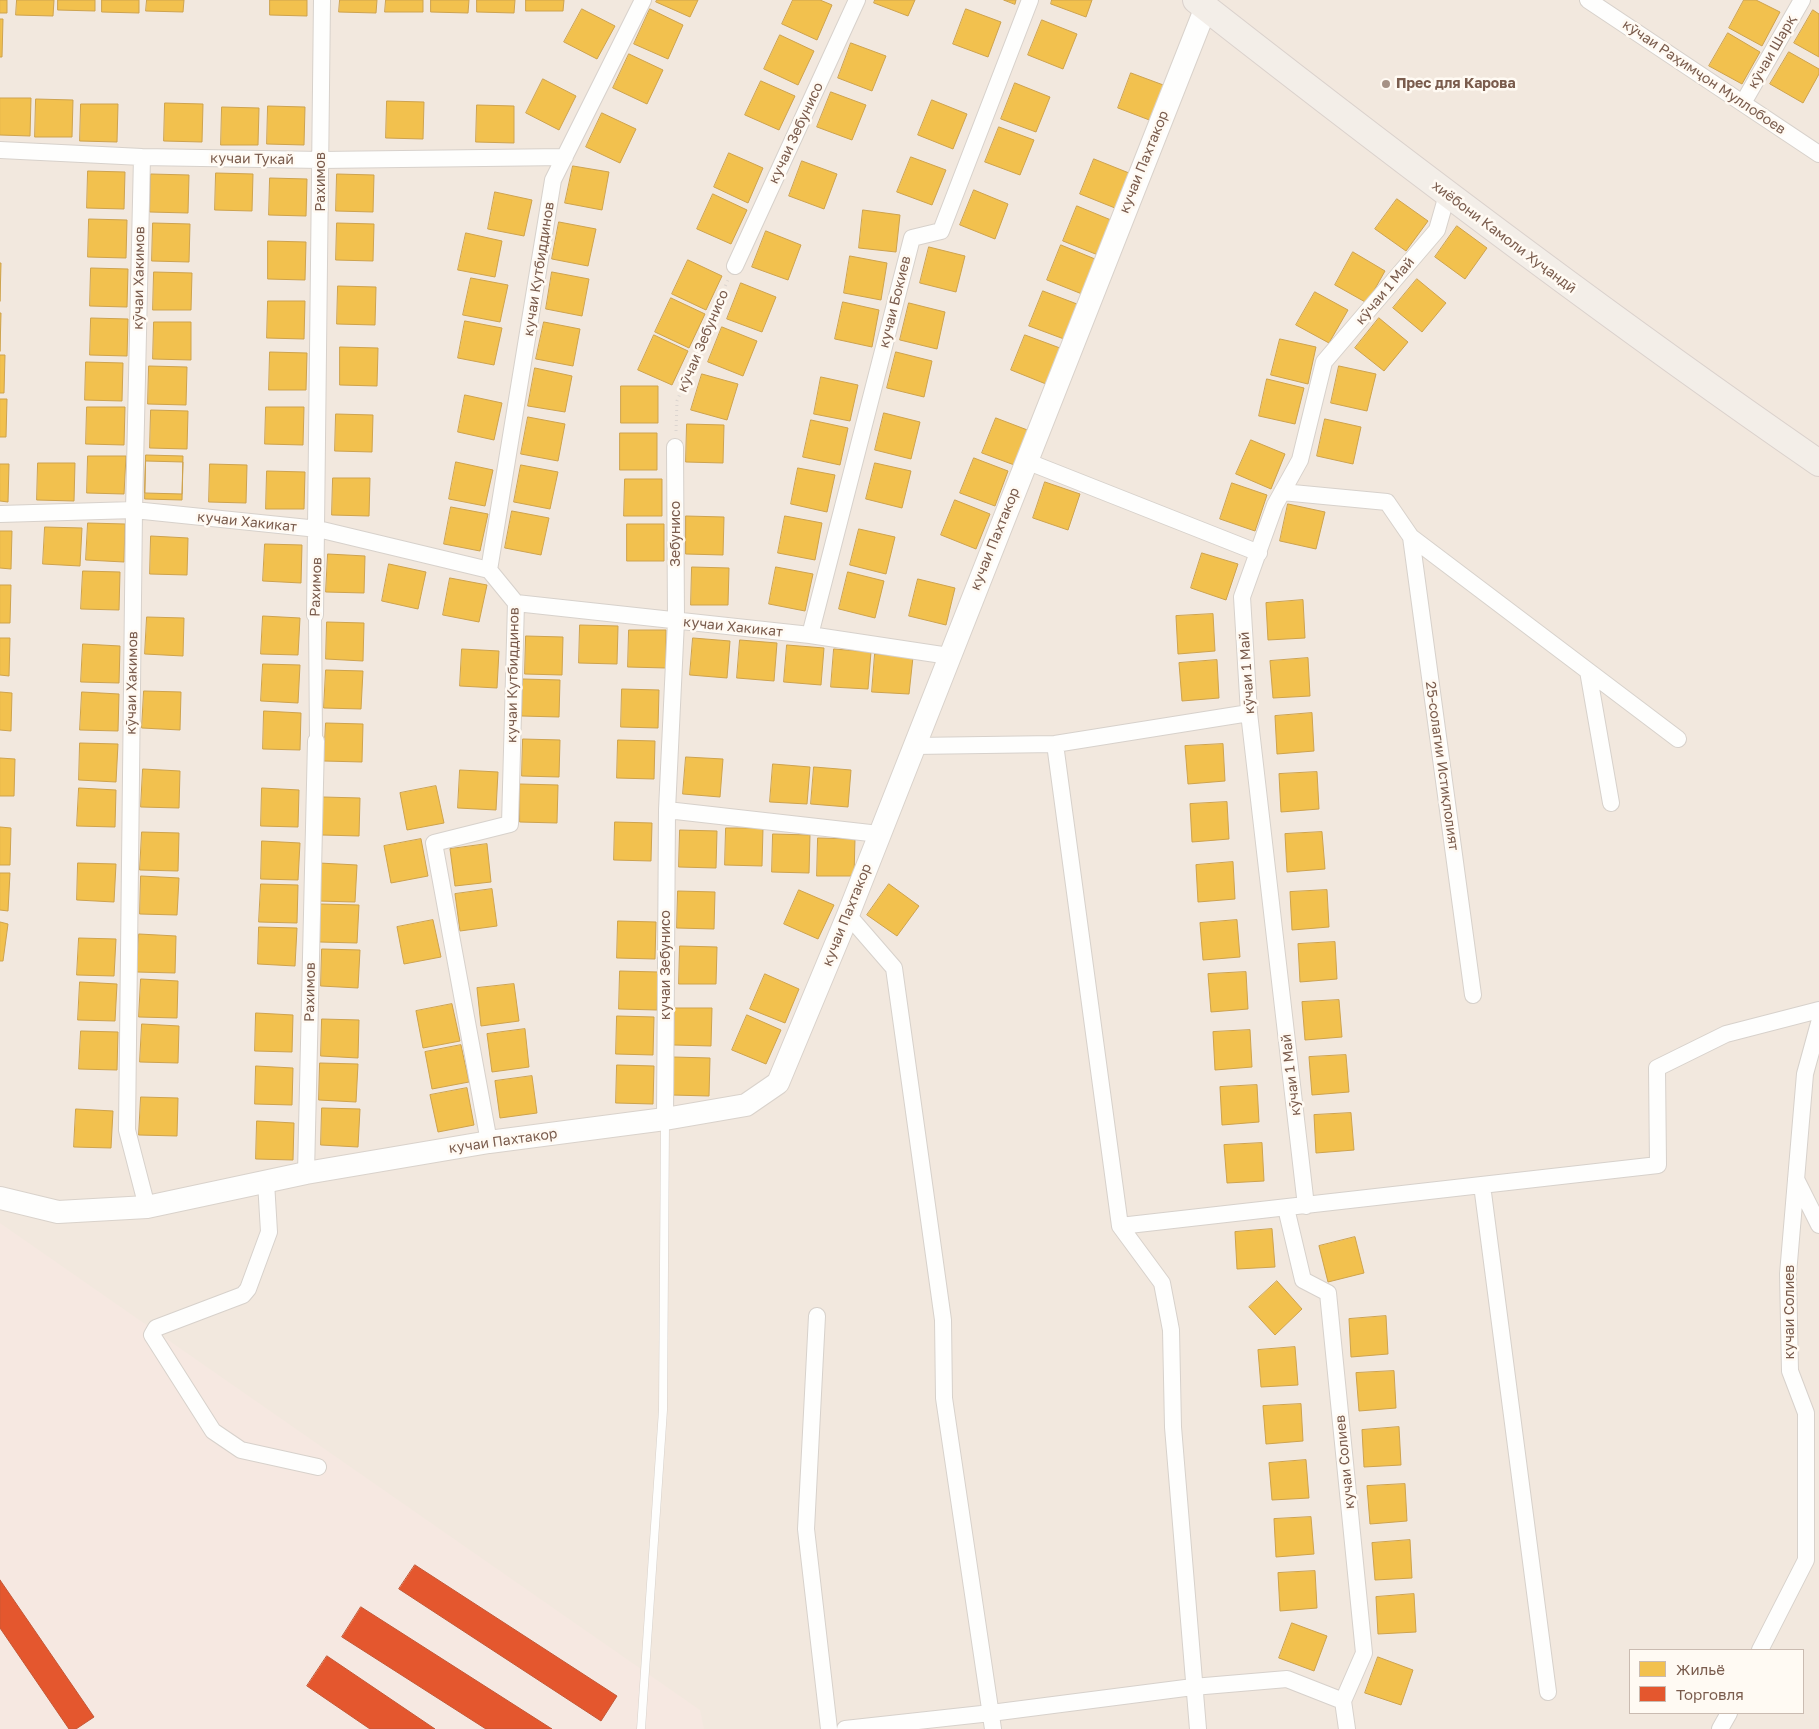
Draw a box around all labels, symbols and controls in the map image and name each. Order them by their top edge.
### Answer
street label: кӯчаи Шарқ [1744,12,1800,92]
street label: кӯчаи Раҳимҷон Муллобоев [1619,16,1789,138]
place label: Прес для Карова [1396,76,1516,92]
marker: Прес для Карова [1380,78,1392,90]
street label: кучаи Зебунисо [765,80,827,186]
street label: кучаи Пахтакор [1116,108,1172,216]
street label: кучаи Тукай [210,150,294,168]
street label: Рахимов [313,152,329,212]
street label: хиёбони Камоли Хуҷандӣ [1429,177,1579,297]
street label: кучаи Кутбиддинов [520,201,558,337]
street label: кӯчаи Хакимов [130,226,148,330]
street label: кучаи Бокиев [875,254,915,350]
street label: кӯчаи 1 Май [1352,254,1418,328]
street label: кӯчаи Зебунисо [674,287,732,395]
street label: кучаи Пахтакор [967,485,1023,593]
street label: Зебунисо [668,501,684,567]
street label: кучаи Хакикат [196,508,298,536]
street label: Рахимов [307,557,325,617]
street label: кучаи Кутбиддинов [503,607,523,743]
street label: кучаи Хакикат [682,613,784,641]
street label: кӯчаи Хакимов [123,631,141,735]
street label: кӯчаи 1 Май [1236,631,1258,715]
street label: 25-солагии Истиқлолият [1422,680,1462,852]
street label: кучаи Пахтакор [819,861,875,969]
street label: кучаи Зебунисо [658,910,674,1020]
street label: Рахимов [301,962,319,1022]
street label: кӯчаи 1 Май [1278,1033,1304,1117]
street label: кучаи Пахтакор [448,1125,558,1157]
street label: кучаи Солиев [1782,1265,1798,1359]
street label: кучаи Солиев [1332,1414,1358,1510]
legend [1629,1649,1804,1714]
text: Жильё [1676,1660,1725,1678]
text: Торговля [1676,1685,1744,1703]

